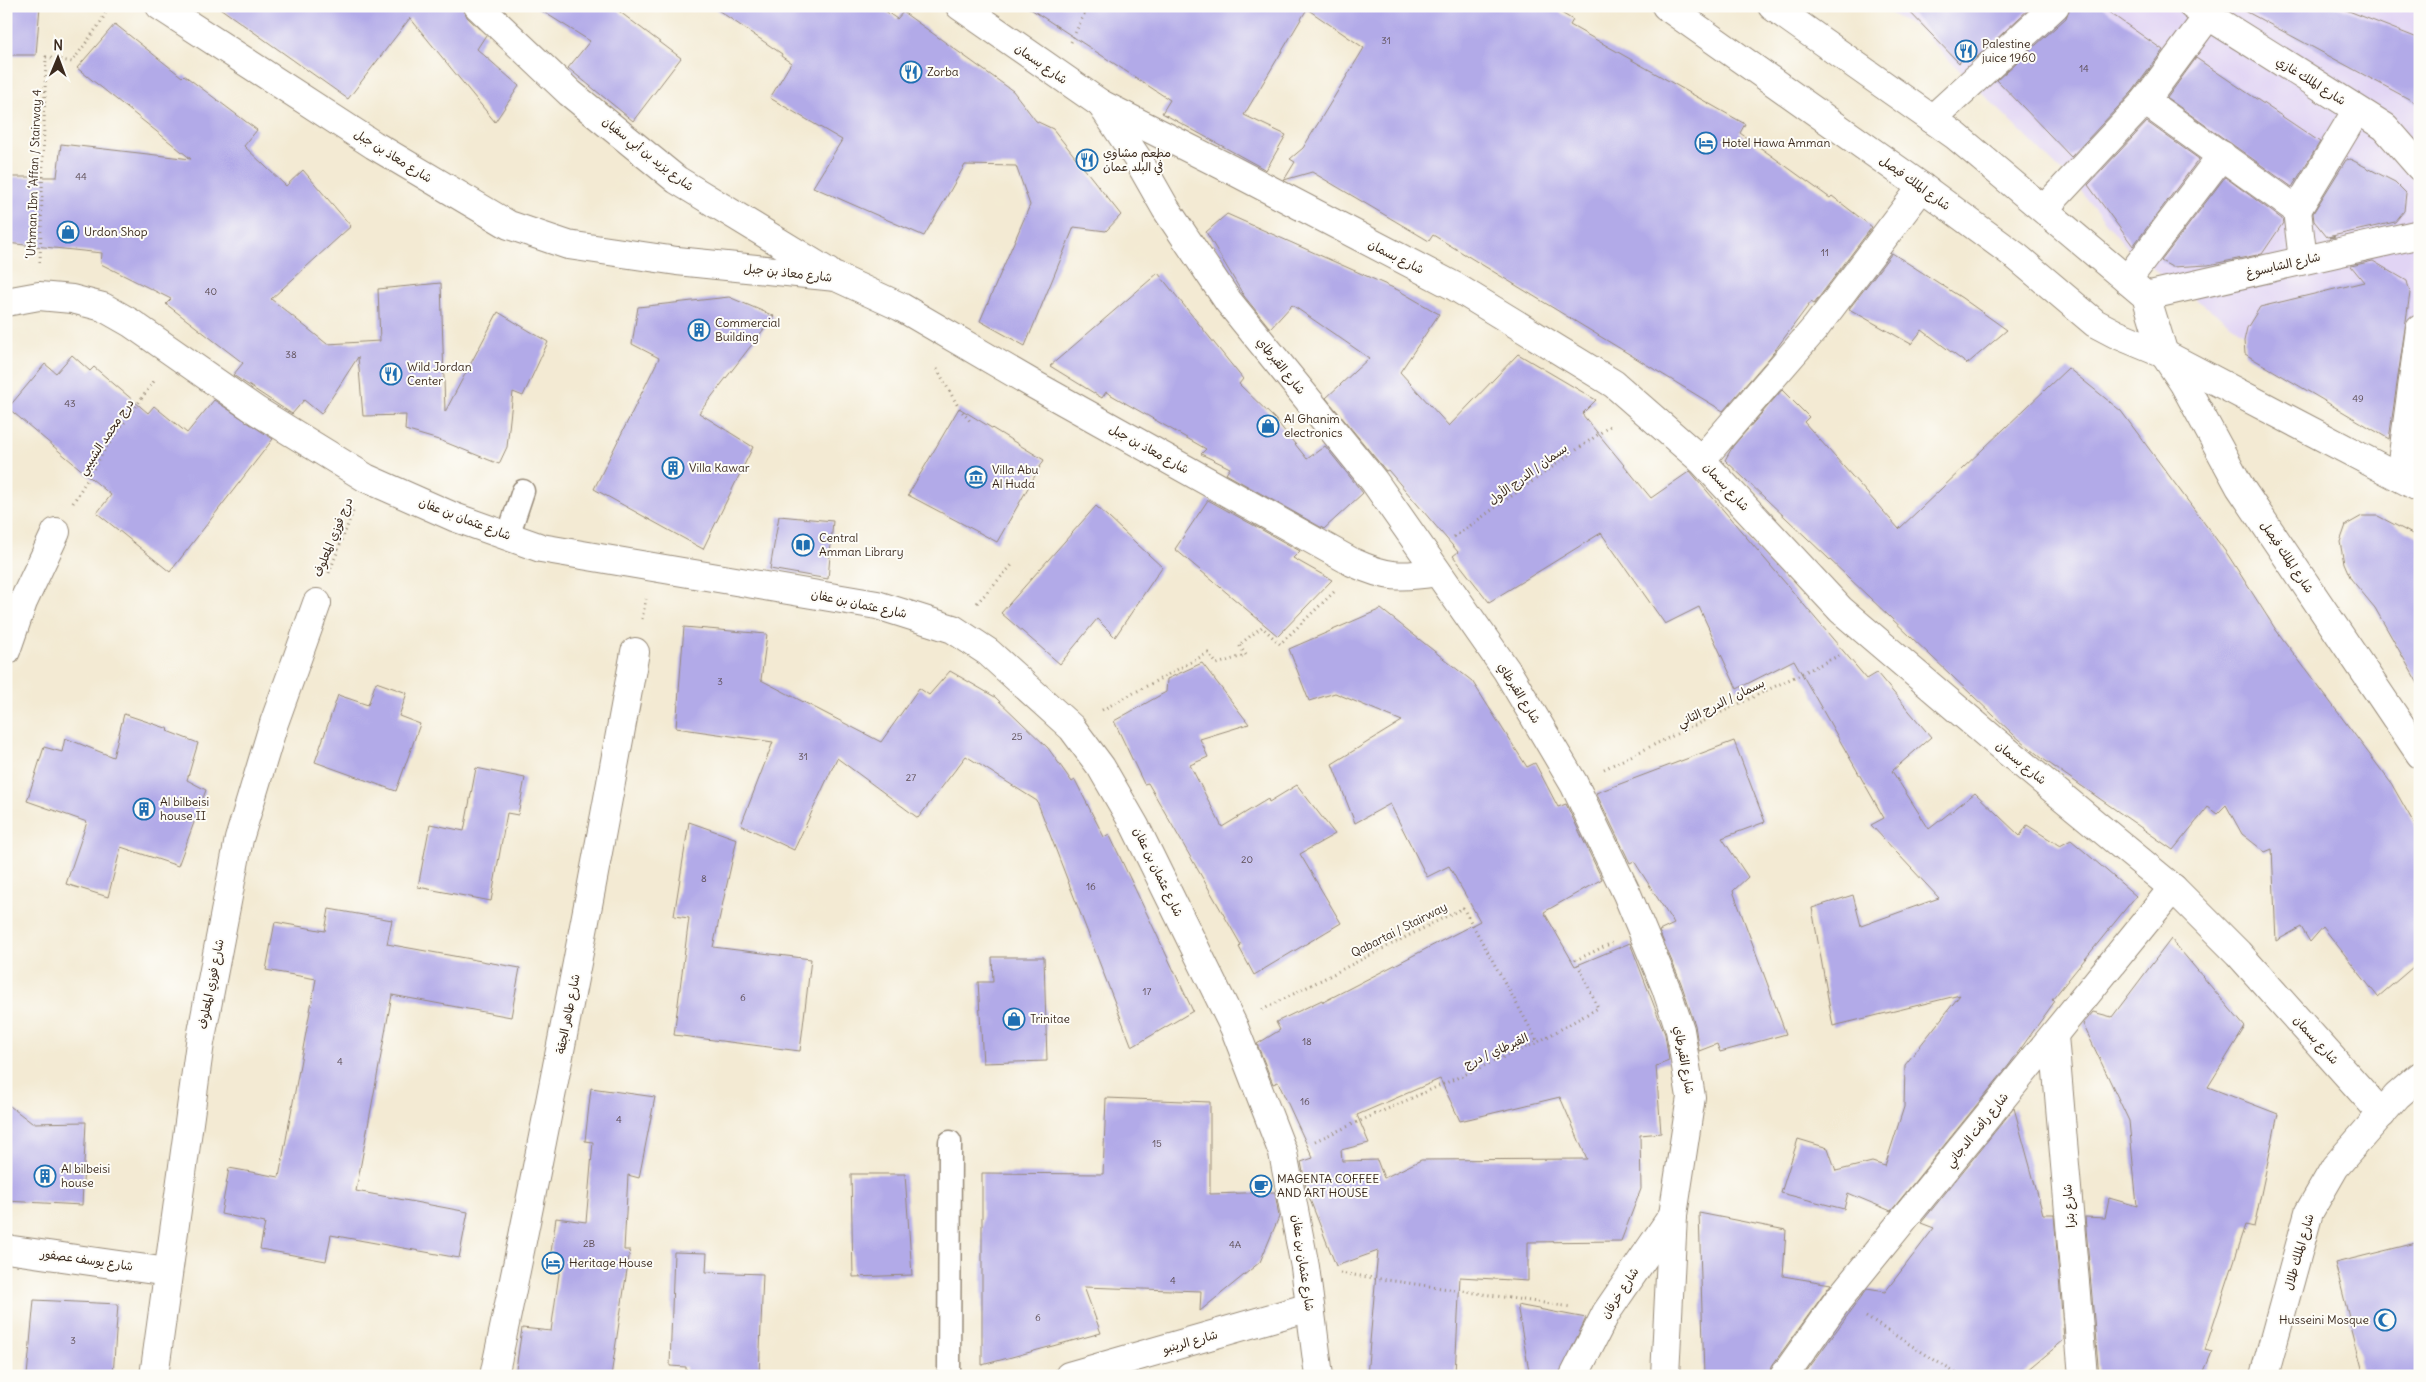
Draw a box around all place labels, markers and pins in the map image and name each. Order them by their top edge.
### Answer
place label: Palestine juice 1960 [1981,36,2036,65]
restaurant icon: Palestine juice 1960 [1954,39,1978,63]
restaurant icon: Zorba [899,60,923,84]
place label: Zorba [927,64,959,79]
hotel icon: Hotel Hawa Amman [1694,131,1718,155]
place label: Hotel Hawa Amman [1722,135,1830,150]
place label: مطعم مشاوي في البلد عمان [1103,145,1171,176]
restaurant icon: مطعم مشاوي في البلد عمان [1075,148,1099,172]
shop icon: Urdon Shop [56,220,80,244]
place label: Urdon Shop [84,224,148,239]
place label: Commercial Building [715,315,780,344]
building icon: Commercial Building [687,318,711,342]
place label: Wild Jordan Center [407,359,472,388]
restaurant icon: Wild Jordan Center [379,362,403,386]
place label: Al Ghanim electronics [1284,411,1342,440]
shop icon: Al Ghanim electronics [1256,414,1280,438]
building icon: Villa Kawar [661,456,685,480]
place label: Villa Kawar [689,460,750,475]
place label: Villa Abu Al Huda [992,462,1039,491]
museum icon: Villa Abu Al Huda [964,465,988,489]
place label: Central Amman Library [819,530,904,559]
library icon: Central Amman Library [791,533,815,557]
place label: Al bilbeisi house II [160,794,209,823]
building icon: Al bilbeisi house II [132,797,156,821]
shop icon: Trinitae [1002,1007,1026,1031]
place label: Trinitae [1030,1011,1070,1026]
place label: Al bilbeisi house [61,1161,110,1190]
building icon: Al bilbeisi house [33,1164,57,1188]
place label: MAGENTA COFFEE AND ART HOUSE [1277,1171,1379,1200]
cafe icon: MAGENTA COFFEE AND ART HOUSE [1249,1174,1273,1198]
hotel icon: Heritage House [541,1251,565,1275]
place label: Heritage House [569,1255,653,1270]
mosque icon: Husseini Mosque [2373,1308,2397,1332]
place label: Husseini Mosque [2279,1312,2369,1327]

